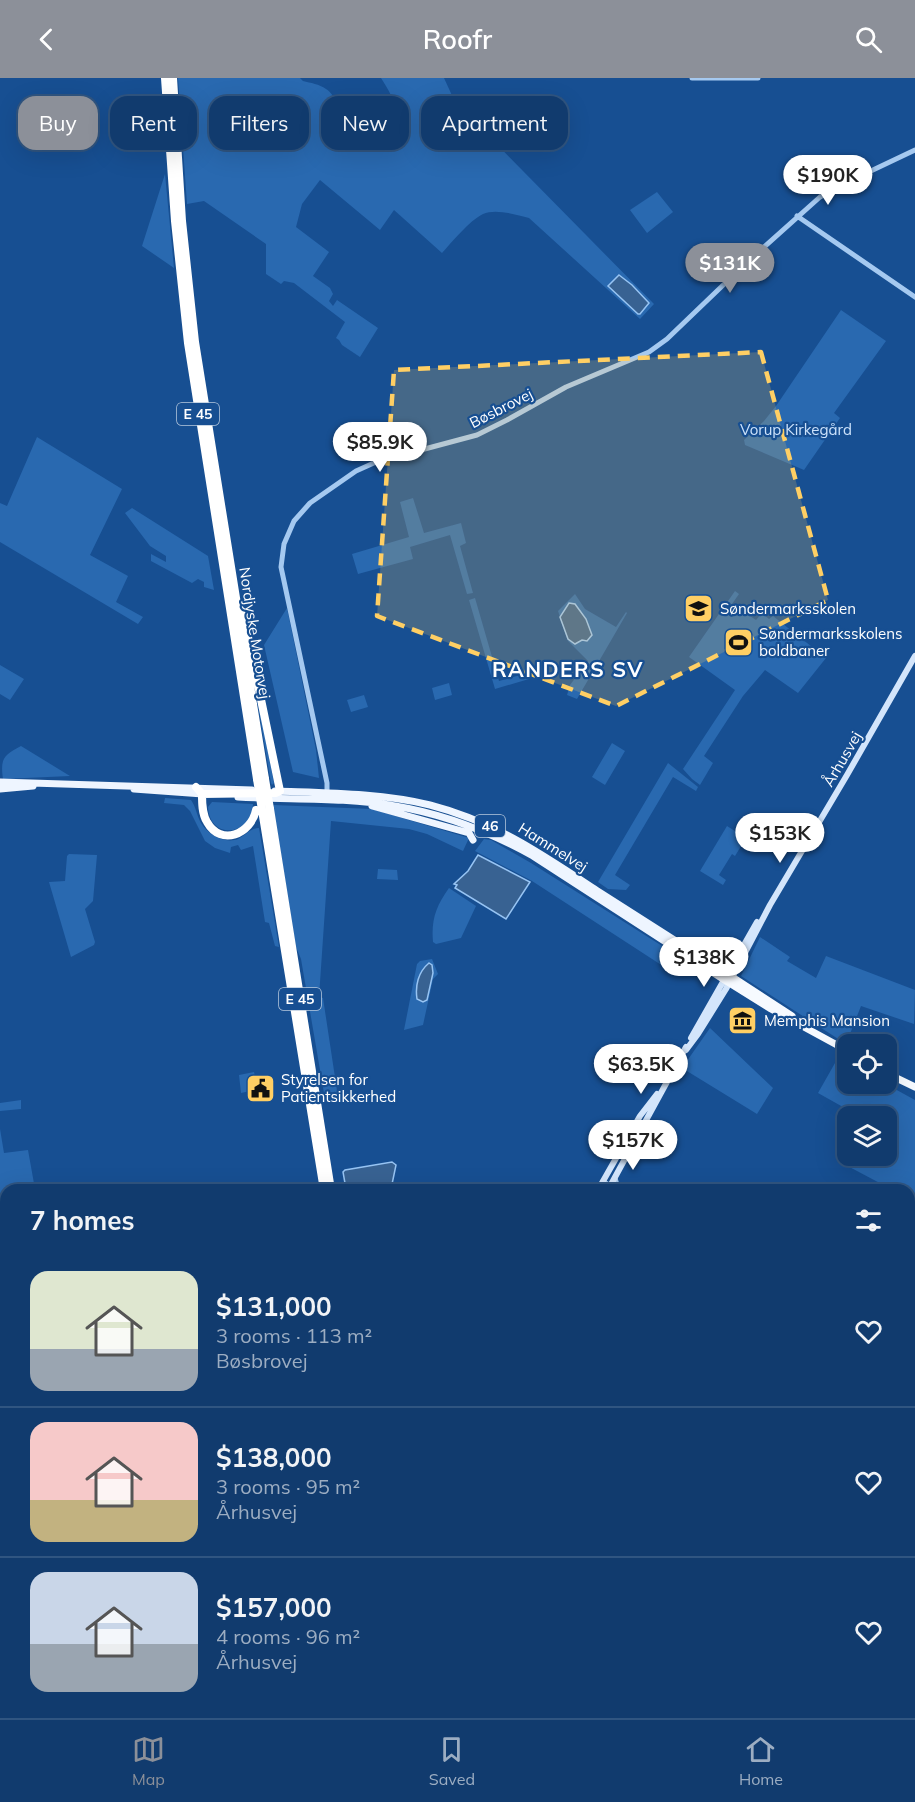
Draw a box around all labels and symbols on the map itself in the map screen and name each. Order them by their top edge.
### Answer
pin: $190K [786,155,870,206]
pin: $131K [688,243,772,294]
street label: Bøsbrovej [466,384,536,432]
road number: E 45 [177,403,219,425]
park label: Vorup Kirkegård [740,420,852,439]
pin: $85.9K [331,422,429,473]
street label: Nordjyske Motorvej [235,566,275,700]
school or university icon: Søndermarksskolen [683,592,715,624]
place label: Søndermarksskolen [720,599,856,618]
place label: Søndermarksskolens boldbaner [759,624,902,660]
sports icon: Søndermarksskolens boldbaner [722,626,754,658]
district label: RANDERS SV [492,656,644,682]
street label: Århusvej [818,727,865,790]
pin: $153K [738,813,822,864]
road number: 46 [475,815,505,837]
street label: Hammelvej [515,818,591,876]
pin: $138K [662,937,746,988]
road number: E 45 [279,988,321,1010]
museum icon: Memphis Mansion [727,1004,759,1036]
place label: Memphis Mansion [764,1011,890,1030]
pin: $63.5K [592,1044,690,1095]
place label: Styrelsen for Patientsikkerhed [281,1070,396,1106]
public building icon: Styrelsen for Patientsikkerhed [244,1072,276,1104]
pin: $157K [591,1120,675,1171]

